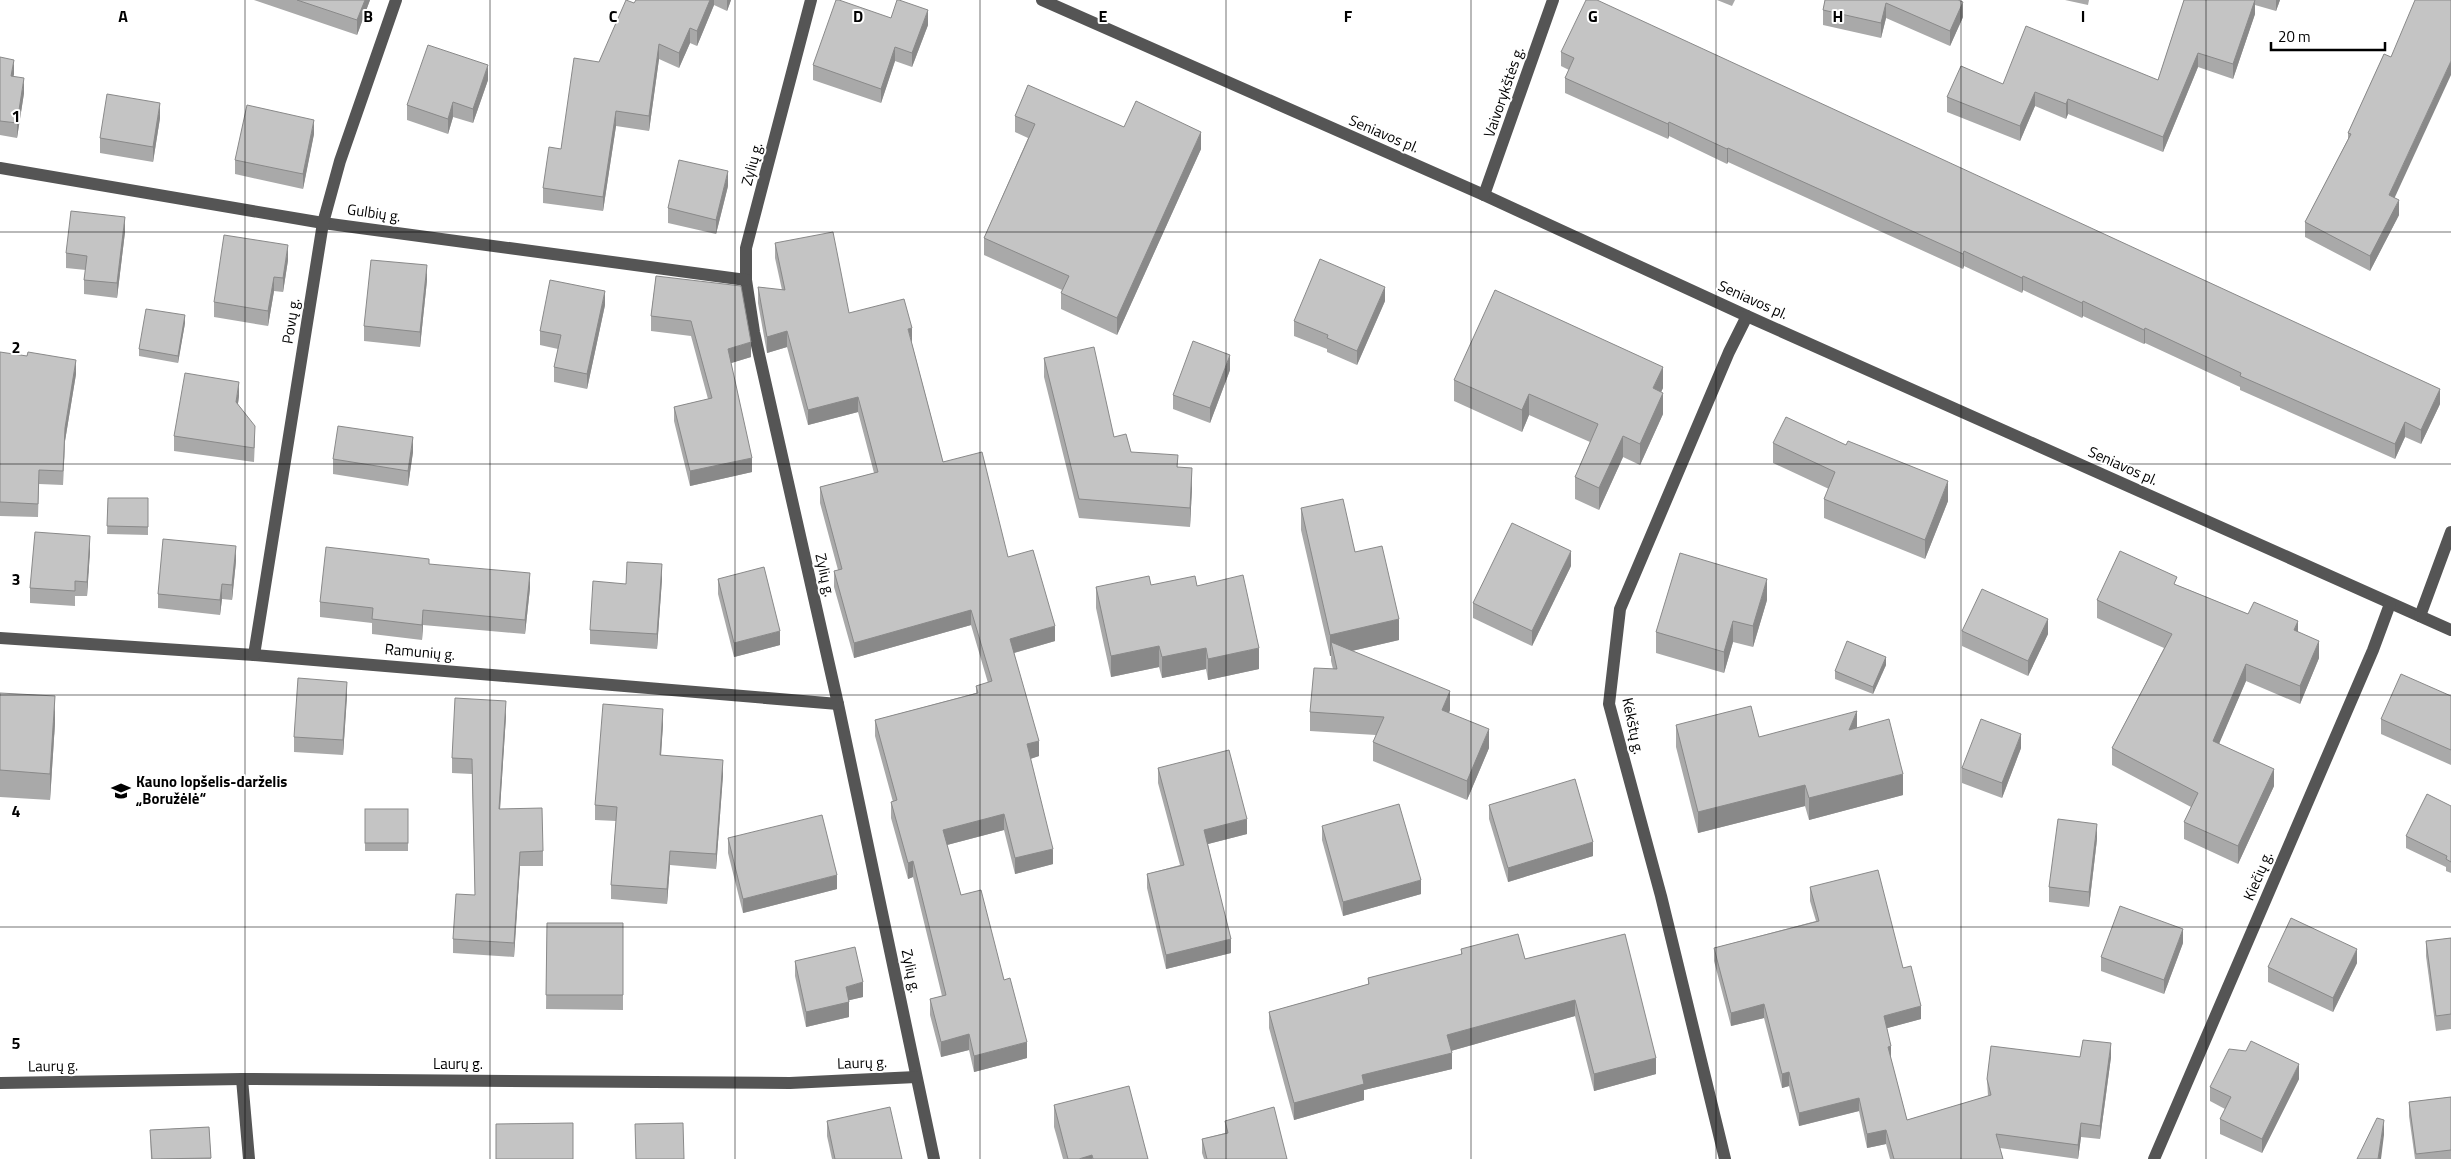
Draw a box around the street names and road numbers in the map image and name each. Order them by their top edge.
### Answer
street label: Vaivorykštės g. [1477,43,1530,140]
street label: Seniavos pl. [1345,108,1423,159]
street label: Zylių g. [735,140,768,188]
street label: Gulbių g. [346,197,402,228]
street label: Seniavos pl. [1715,274,1792,325]
street label: Povų g. [276,296,305,345]
street label: Seniavos pl. [2085,440,2162,491]
street label: Zylių g. [809,551,842,599]
street label: Ramunių g. [384,637,456,666]
street label: Kėkštų g. [1616,695,1651,756]
street label: Kiečių g. [2237,848,2278,904]
street label: Zylių g. [896,947,927,995]
street label: Laurų g. [837,1050,887,1075]
street label: Laurų g. [433,1052,483,1075]
street label: Laurų g. [28,1054,78,1077]

